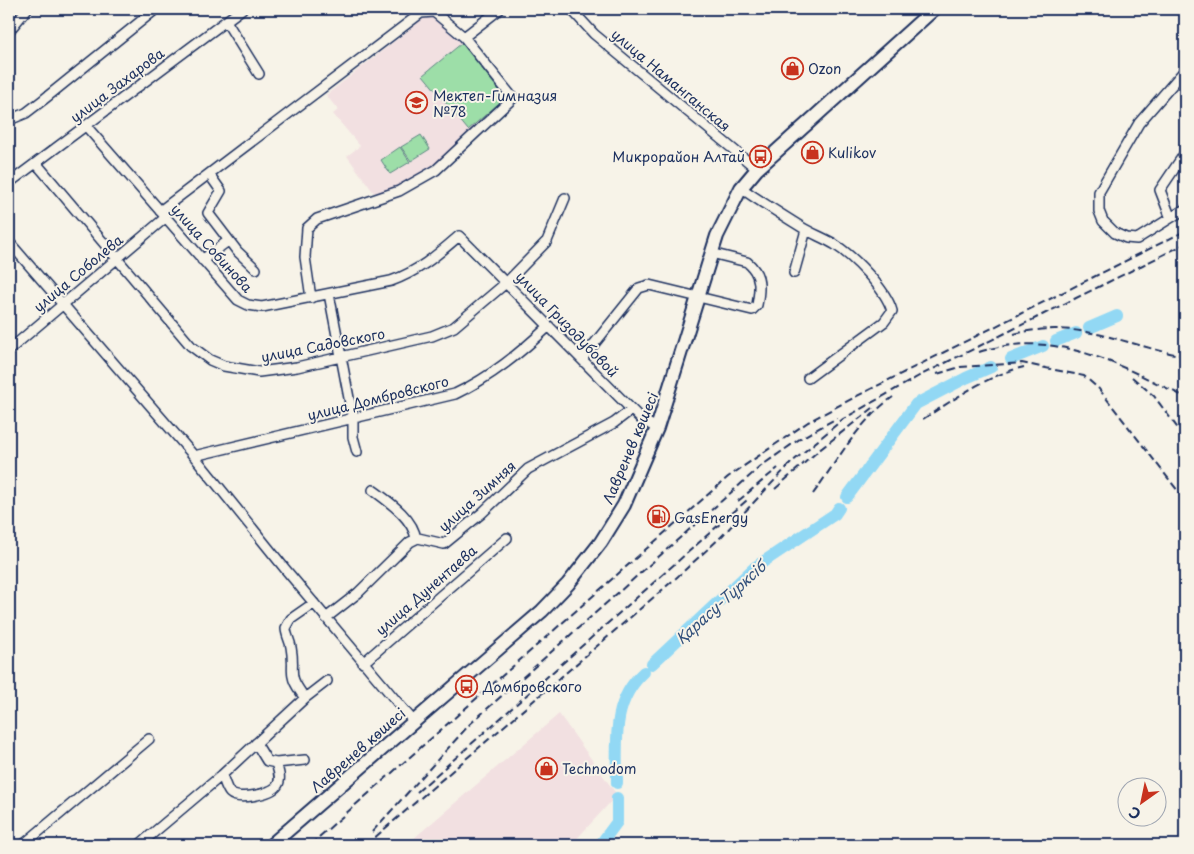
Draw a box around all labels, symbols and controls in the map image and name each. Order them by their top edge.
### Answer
street label: улица Наманганская [607,24,735,136]
street label: улица Захарова [66,42,169,127]
shop icon: Ozon [780,56,804,80]
place label: Ozon [808,58,841,79]
place label: Мектеп-Гимназия №78 [433,85,557,122]
school or university icon: Мектеп-Гимназия №78 [405,91,429,115]
shop icon: Kulikov [800,140,824,164]
place label: Kulikov [828,142,876,163]
bus stop icon: Микрорайон Алтай [749,144,773,168]
place label: Микрорайон Алтай [612,146,745,167]
street label: улица Собинова [166,199,258,297]
street label: улица Соболева [29,229,127,317]
street label: улица Гризодубовой [511,266,623,382]
street label: улица Садовского [259,323,387,367]
street label: улица Домбровского [305,370,451,426]
street label: Лавренев көшесі [597,389,663,507]
street label: улица Зимняя [434,455,520,537]
fuel station icon: GasEnergy [646,505,670,529]
place label: GasEnergy [674,507,748,528]
street label: улица Дунентаева [371,540,482,640]
water label: Қарасу-Түрксіб [670,553,773,649]
bus stop icon: Домбровского [455,674,479,698]
place label: Домбровского [482,676,582,697]
street label: Лавренев көшесі [306,703,410,797]
shop icon: Technodom [534,756,558,780]
place label: Technodom [562,758,636,779]
north arrow [1116,776,1166,826]
text: С [1125,802,1145,825]

